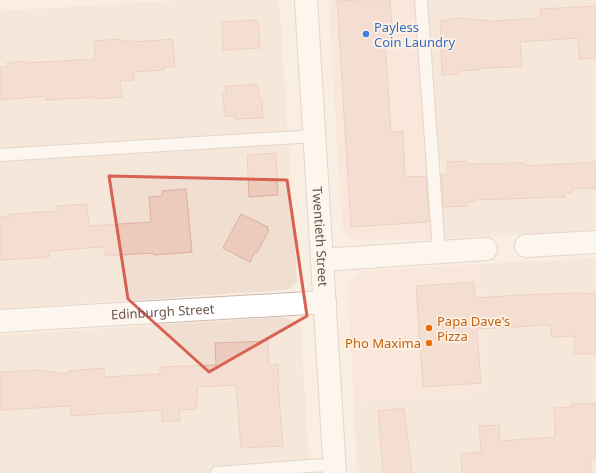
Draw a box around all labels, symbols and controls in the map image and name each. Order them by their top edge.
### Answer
place label: Payless Coin Laundry [374,18,455,51]
marker: Payless Coin Laundry [361,29,371,39]
street label: Twentieth Street [308,186,333,288]
street label: Edinburgh Street [110,299,215,323]
place label: Papa Dave's Pizza [437,312,510,345]
marker: Papa Dave's Pizza [424,323,434,333]
place label: Pho Maxima [345,334,421,352]
marker: Pho Maxima [424,338,434,348]

